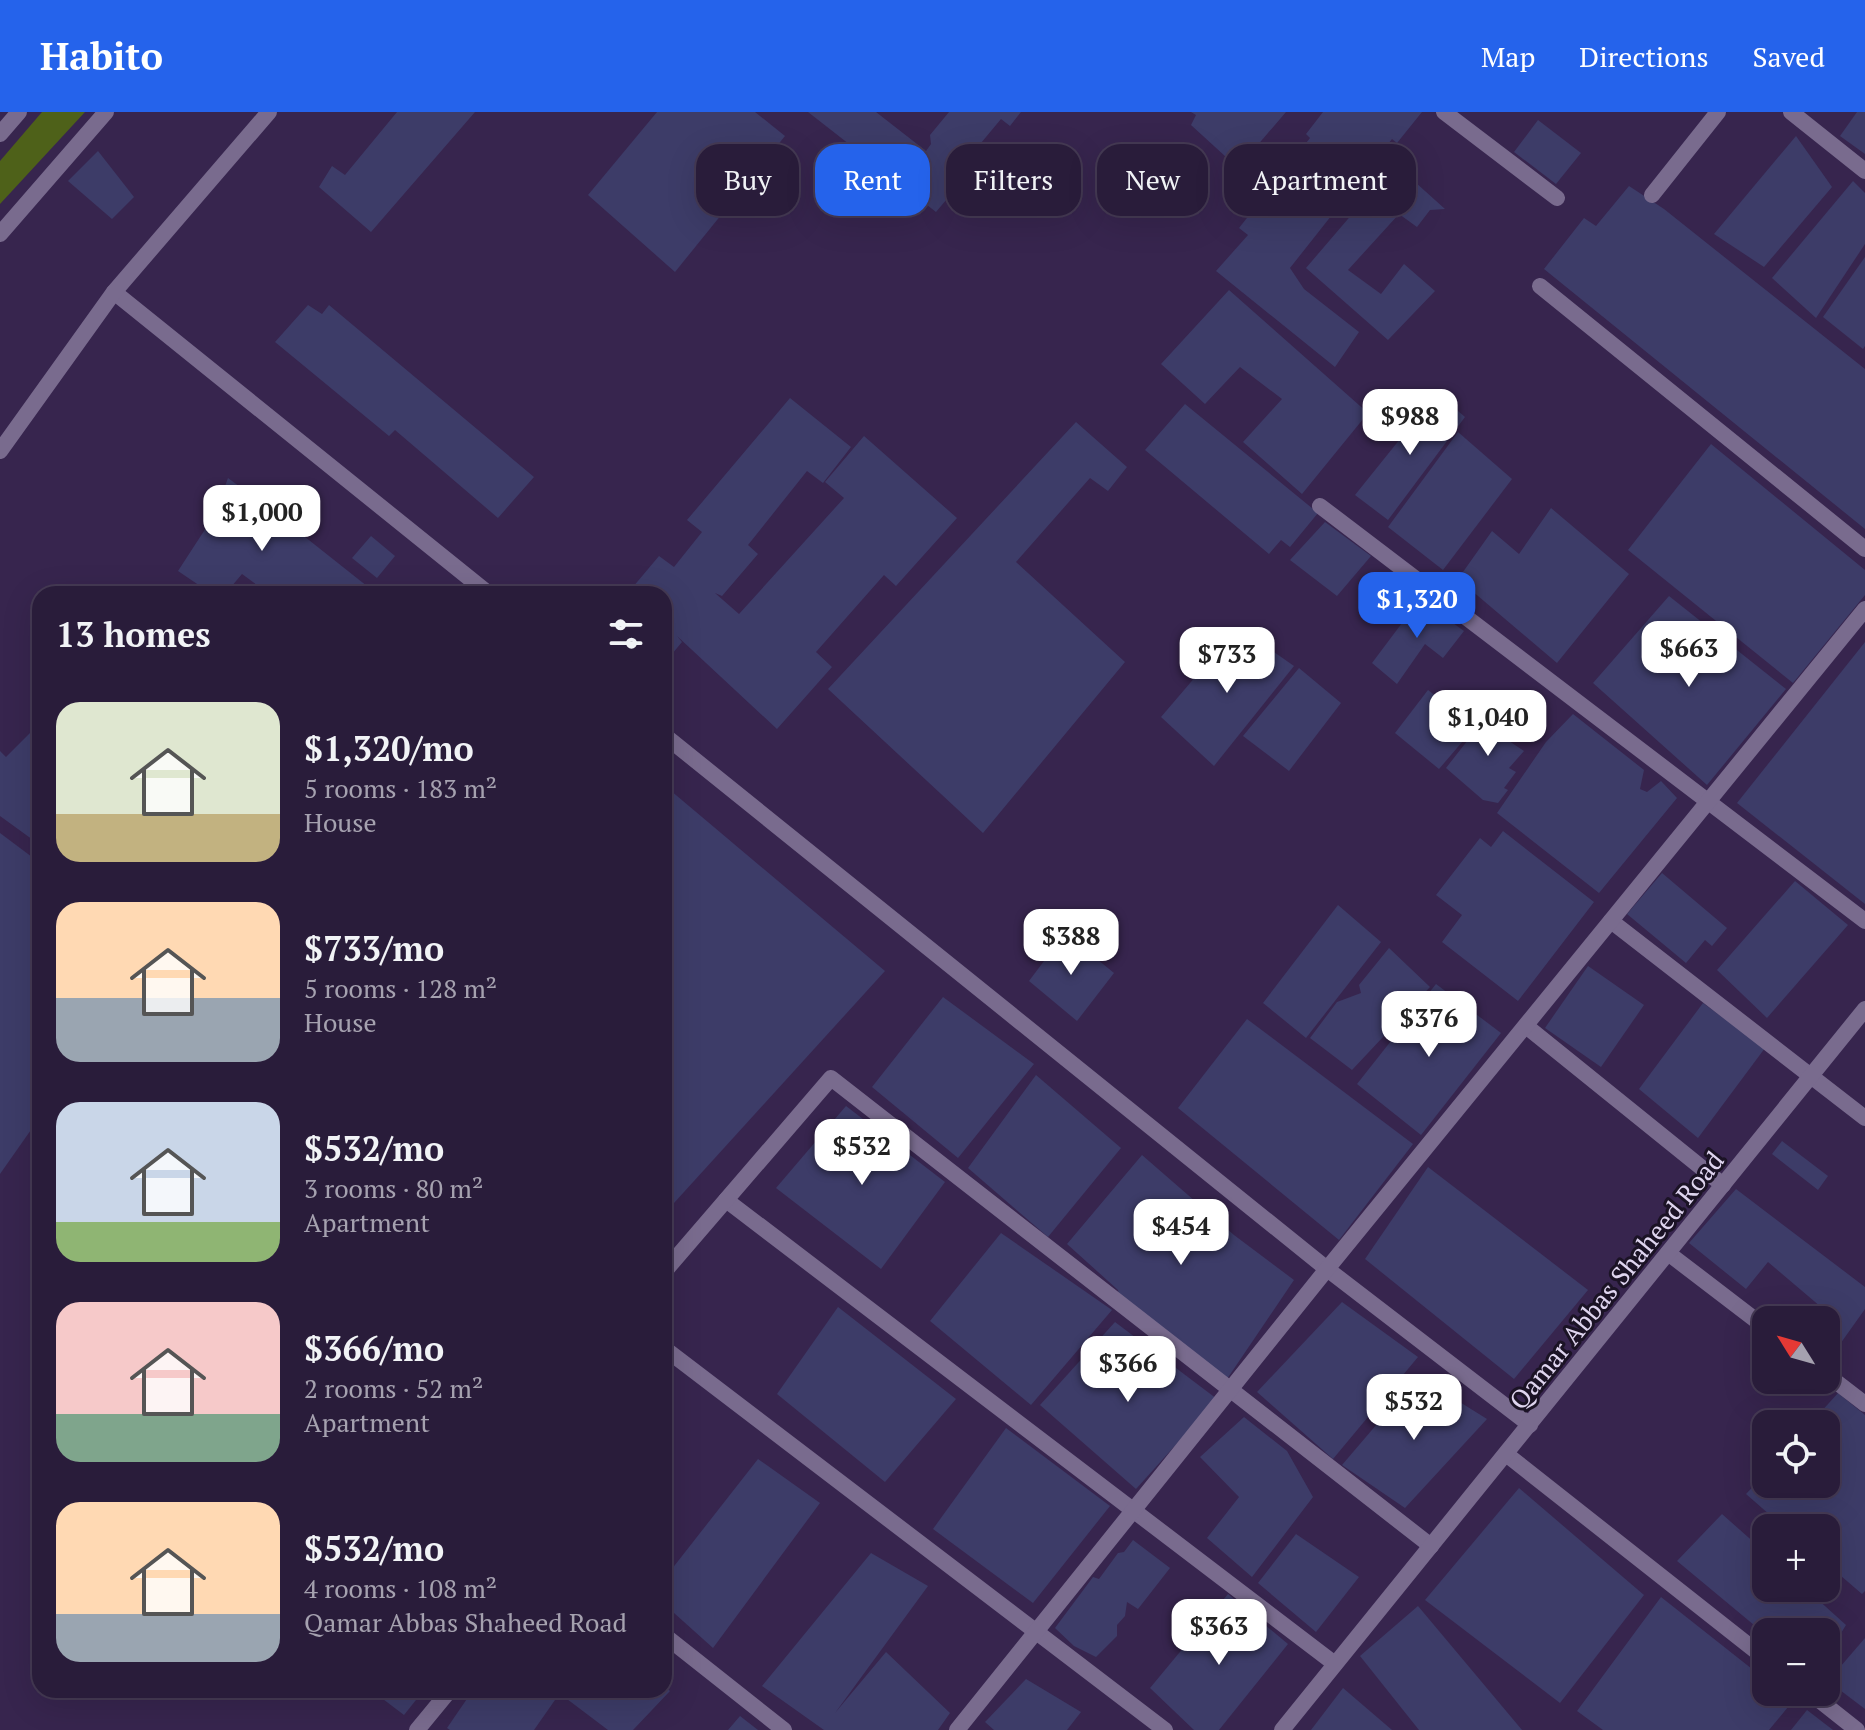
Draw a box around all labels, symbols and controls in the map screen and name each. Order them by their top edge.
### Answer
text: Habito [40,31,163,81]
text: Map [1481,38,1535,75]
text: Directions [1579,38,1709,75]
text: Saved [1753,38,1825,75]
chip: Buy [696,144,799,216]
chip: Rent [815,144,930,216]
chip: Filters [946,144,1081,216]
chip: New [1097,144,1208,216]
chip: Apartment [1224,144,1416,216]
pin: $988 [1363,389,1457,457]
text: $988 [1381,398,1439,432]
pin: $1,000 [197,485,327,553]
text: $1,000 [221,494,303,528]
pin: $1,320 [1352,572,1482,640]
text: $1,320 [1376,581,1458,615]
text: 13 homes [56,612,211,657]
icon: filters [604,612,648,656]
pin: $663 [1642,621,1736,689]
pin: $733 [1180,627,1274,695]
text: $663 [1660,630,1718,664]
text: $733 [1198,636,1256,670]
pin: $1,040 [1423,690,1553,758]
text: $1,040 [1447,699,1529,733]
text: $1,320/mo [304,726,474,771]
icon: home [120,734,216,830]
text: 5 rooms · 183 m² [304,771,497,805]
text: House [304,805,377,839]
pin: $388 [1024,909,1118,977]
text: $388 [1042,918,1100,952]
text: $733/mo [304,926,444,971]
icon: home [120,934,216,1030]
text: 5 rooms · 128 m² [304,971,497,1005]
pin: $376 [1382,991,1476,1059]
text: $376 [1400,1000,1458,1034]
text: House [304,1005,377,1039]
pin: $532 [815,1119,909,1187]
text: $532/mo [304,1126,444,1171]
text: $532 [833,1128,891,1162]
icon: home [120,1134,216,1230]
street label: Qamar Abbas Shaheed Road [1501,1144,1731,1416]
text: 3 rooms · 80 m² [304,1171,483,1205]
pin: $454 [1134,1199,1228,1267]
text: Apartment [304,1205,430,1239]
text: $454 [1152,1208,1210,1242]
north arrow [1752,1306,1840,1394]
map controls [1752,1306,1840,1706]
text: $366/mo [304,1326,444,1371]
icon: home [120,1334,216,1430]
pin: $366 [1081,1336,1175,1404]
text: $366 [1099,1345,1157,1379]
text: 2 rooms · 52 m² [304,1371,483,1405]
pin: $532 [1367,1374,1461,1442]
text: $532 [1385,1383,1443,1417]
text: Apartment [304,1405,430,1439]
button: locate [1752,1410,1840,1498]
button: + [1752,1514,1840,1602]
text: $532/mo [304,1526,444,1571]
icon: home [120,1534,216,1630]
text: 4 rooms · 108 m² [304,1571,497,1605]
pin: $363 [1172,1599,1266,1667]
text: Qamar Abbas Shaheed Road [304,1605,627,1639]
text: $363 [1190,1608,1248,1642]
button: − [1752,1618,1840,1706]

